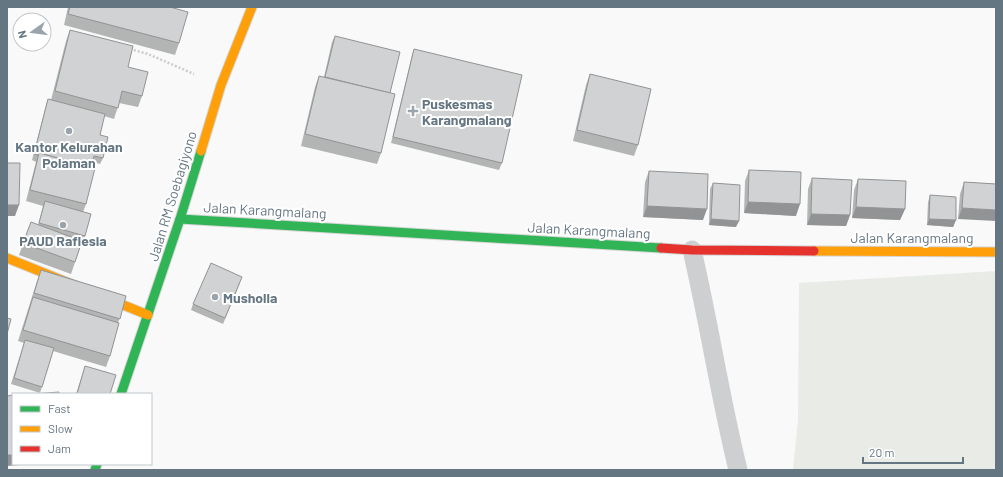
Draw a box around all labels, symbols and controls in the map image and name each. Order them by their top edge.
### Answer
north arrow [12,12,52,52]
text: N [15,29,29,40]
place label: Puskesmas Karangmalang [422,95,512,128]
marker: Puskesmas Karangmalang [407,105,419,117]
marker: Kantor Kelurahan Polaman [64,126,74,136]
street label: Jalan RM Soebagiyono [144,129,200,263]
place label: Kantor Kelurahan Polaman [15,138,123,171]
street label: Jalan Karangmalang [203,198,327,222]
street label: Jalan Karangmalang [527,218,651,242]
marker: PAUD Raflesia [58,220,68,230]
street label: Jalan Karangmalang [850,229,974,246]
place label: PAUD Raflesia [19,232,107,249]
place label: Musholla [223,289,277,306]
marker: Musholla [210,292,220,302]
legend [12,393,152,465]
text: Fast [48,401,71,415]
text: Slow [48,421,73,435]
scale bar [863,439,963,465]
text: Jam [48,441,71,455]
text: 20 m [869,445,895,459]

